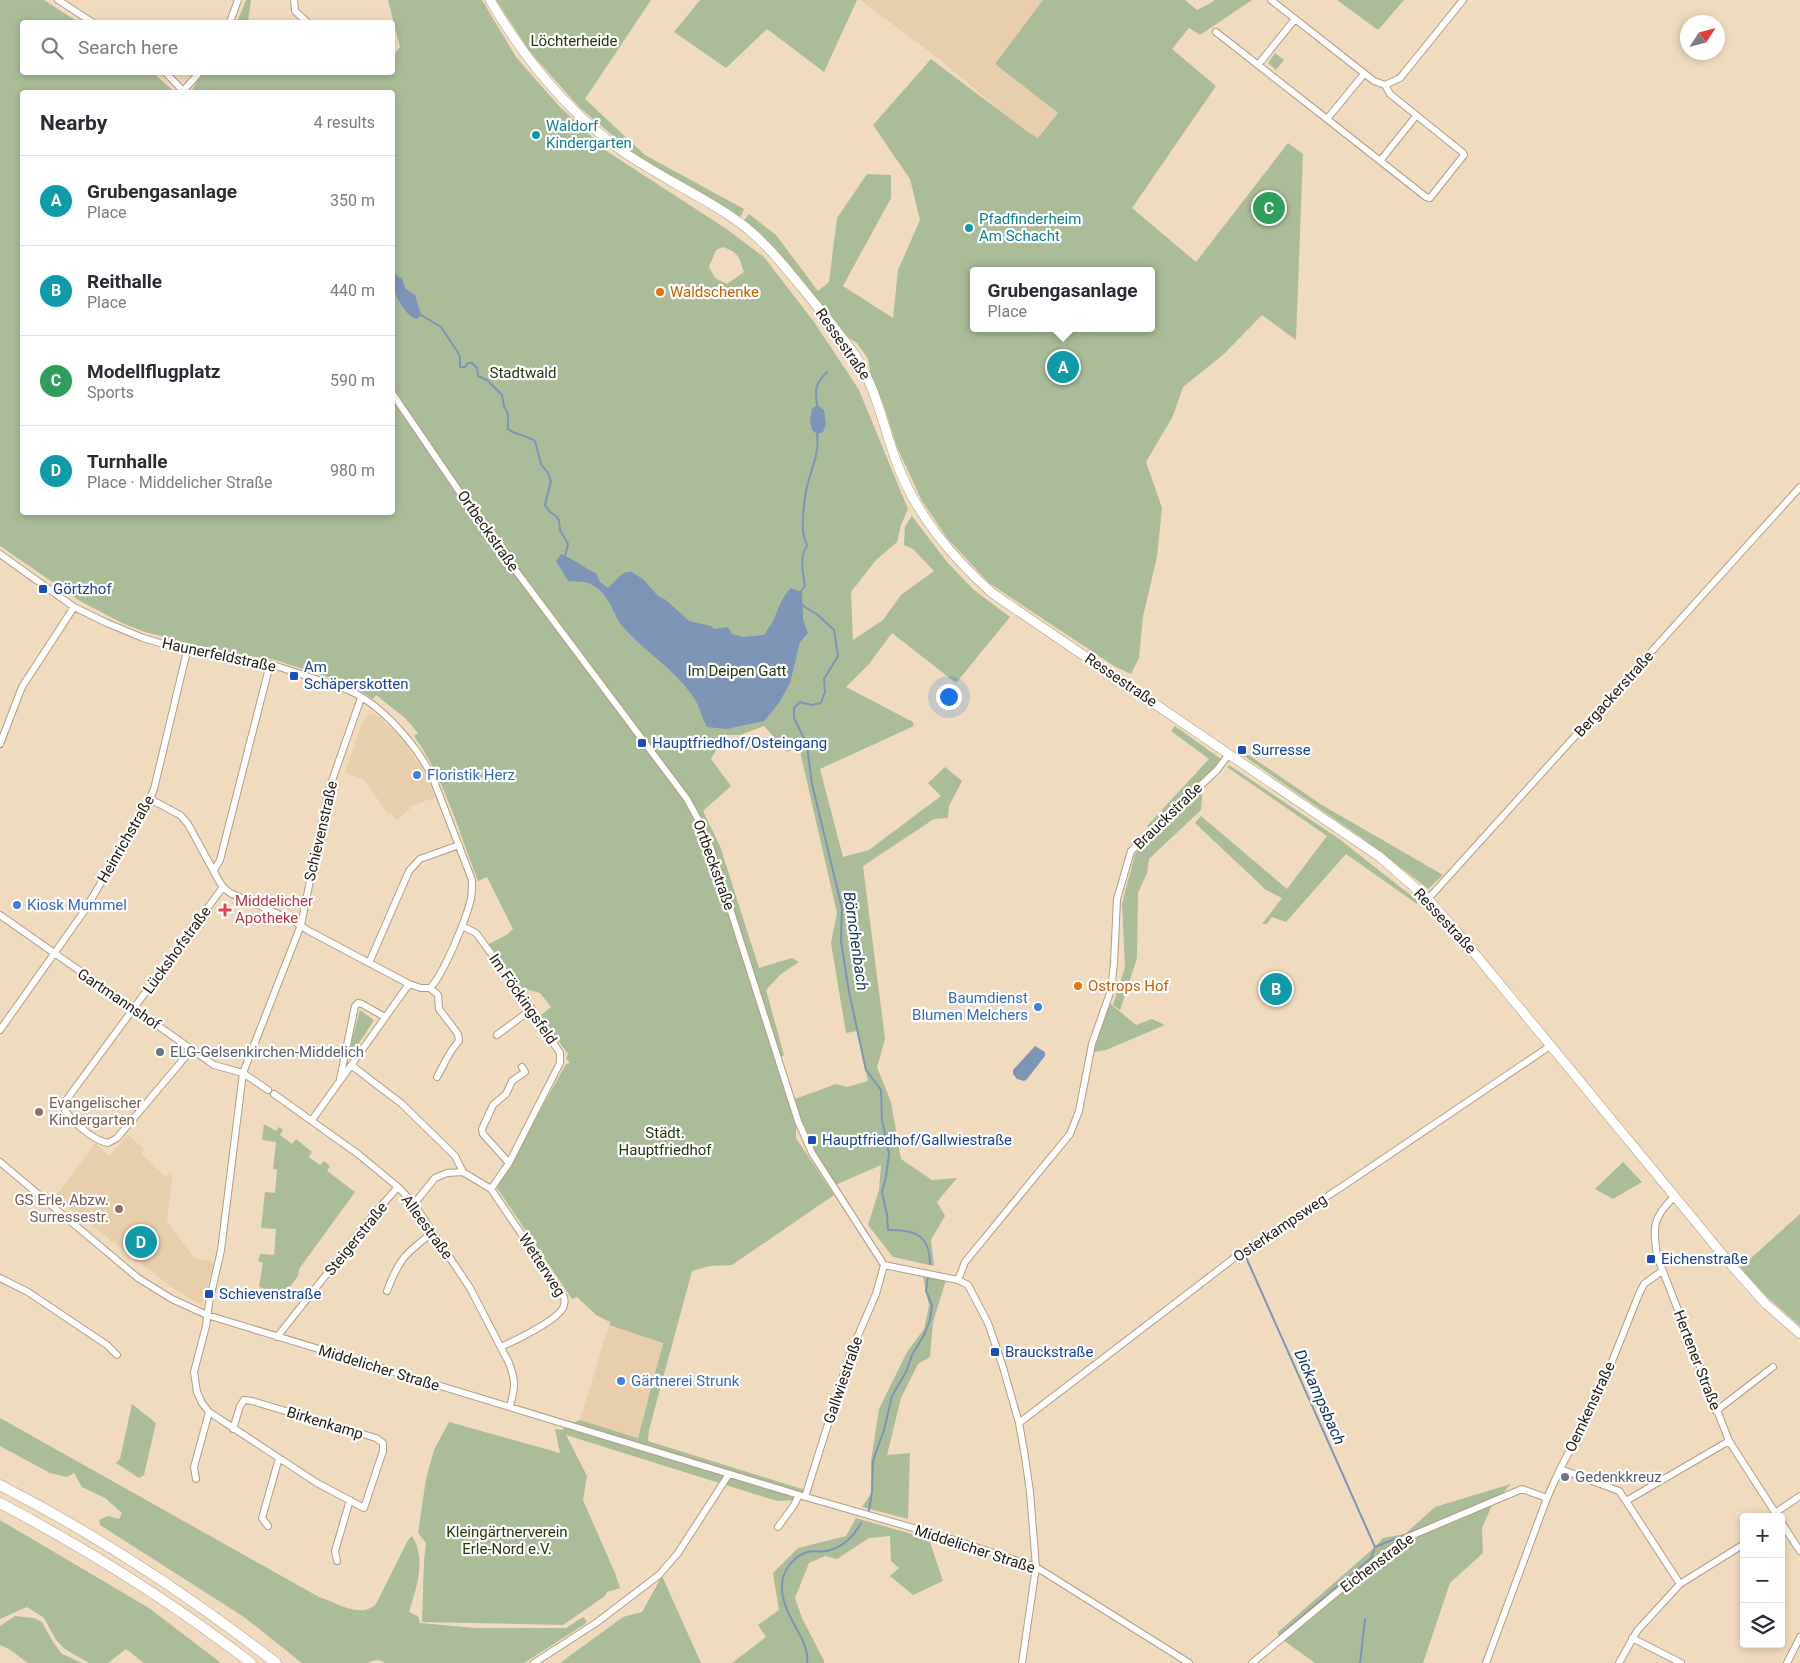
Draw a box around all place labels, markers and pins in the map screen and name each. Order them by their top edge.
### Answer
place label: Waldorf Kindergarten [546,117,632,152]
marker: Waldorf Kindergarten [530,129,542,141]
pin: C [1253,189,1285,227]
place label: Pfadfinderheim Am Schacht [979,210,1081,245]
marker: Pfadfinderheim Am Schacht [963,222,975,234]
place label: Waldschenke [670,283,759,301]
marker: Waldschenke [654,286,666,298]
pin: A [1047,348,1079,386]
place label: Görtzhof [53,580,112,598]
marker: Görtzhof [37,583,49,595]
place label: Am Schäperskotten [304,658,409,693]
marker: Am Schäperskotten [288,670,300,682]
place label: Hauptfriedhof/Osteingang [652,734,827,752]
marker: Hauptfriedhof/Osteingang [636,737,648,749]
place label: Surresse [1252,741,1311,759]
marker: Surresse [1236,744,1248,756]
place label: Floristik Herz [427,766,515,784]
marker: Floristik Herz [411,769,423,781]
place label: Middelicher Apotheke [235,892,313,927]
place label: Kiosk Mummel [27,896,127,914]
marker: Kiosk Mummel [11,899,23,911]
marker: Middelicher Apotheke [219,904,231,916]
pin: B [1260,970,1292,1008]
place label: Ostrops Hof [1088,977,1170,995]
marker: Ostrops Hof [1072,980,1084,992]
place label: Baumdienst Blumen Melchers [912,989,1028,1024]
marker: Baumdienst Blumen Melchers [1032,1001,1044,1013]
place label: ELG-Gelsenkirchen-Middelich [170,1043,364,1061]
marker: ELG-Gelsenkirchen-Middelich [154,1046,166,1058]
place label: Evangelischer Kindergarten [49,1094,142,1129]
marker: Evangelischer Kindergarten [33,1106,45,1118]
place label: Hauptfriedhof/Gallwiestraße [822,1131,1012,1149]
marker: Hauptfriedhof/Gallwiestraße [806,1134,818,1146]
place label: GS Erle, Abzw. Surressestr. [14,1191,109,1226]
marker: GS Erle, Abzw. Surressestr. [113,1203,125,1215]
pin: D [125,1223,157,1261]
place label: Eichenstraße [1661,1250,1748,1268]
marker: Eichenstraße [1645,1253,1657,1265]
place label: Schievenstraße [219,1285,321,1303]
marker: Schievenstraße [203,1288,215,1300]
place label: Brauckstraße [1005,1343,1094,1361]
marker: Brauckstraße [989,1346,1001,1358]
place label: Gärtnerei Strunk [631,1372,740,1390]
marker: Gärtnerei Strunk [615,1375,627,1387]
place label: Gedenkkreuz [1575,1468,1662,1486]
marker: Gedenkkreuz [1559,1471,1571,1483]

